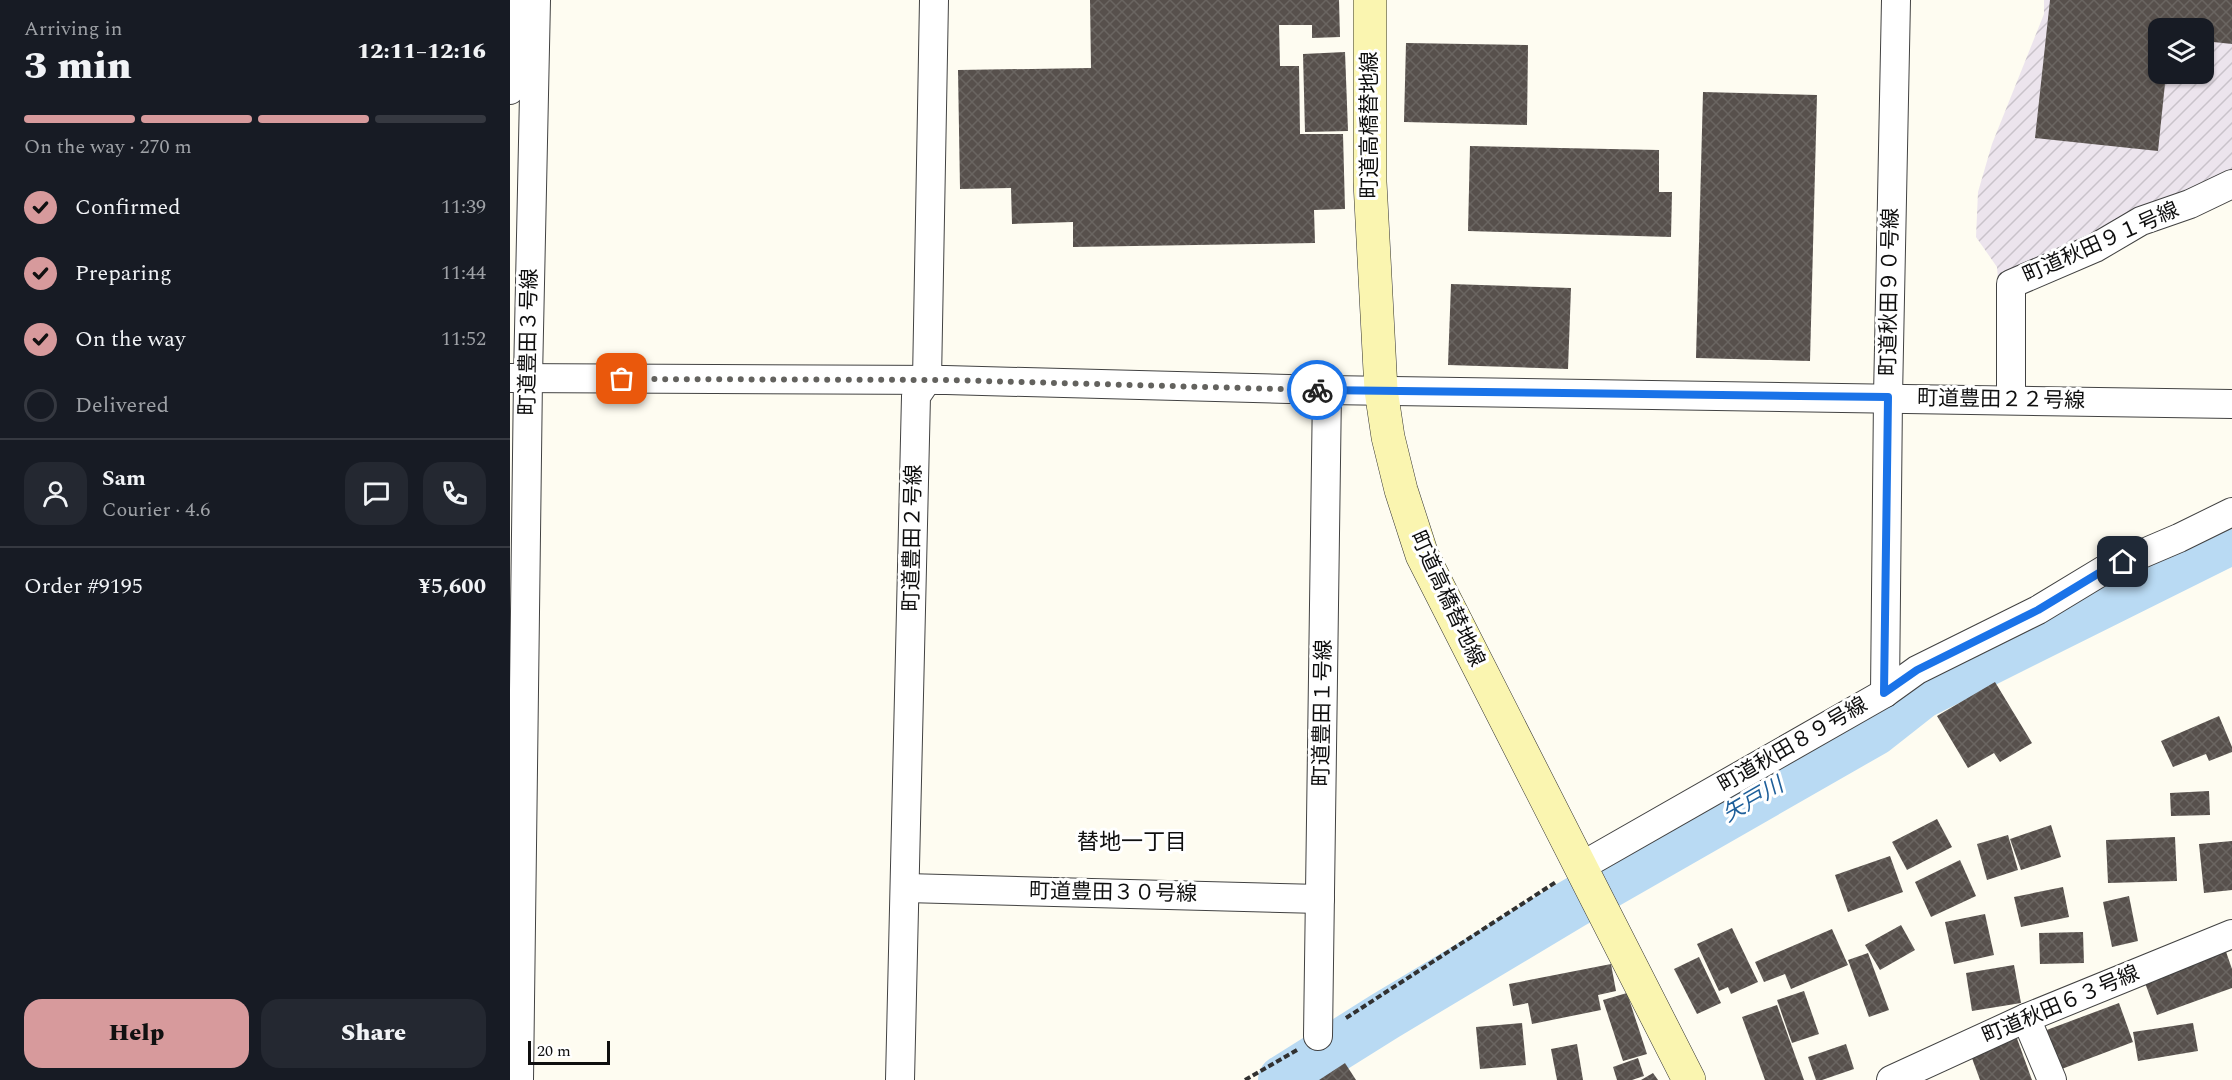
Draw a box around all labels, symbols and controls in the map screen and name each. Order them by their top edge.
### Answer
text: Arriving in [24,14,122,44]
map controls [2148,18,2214,84]
button: layers [2148,18,2214,84]
text: 12:11–12:16 [357,35,486,68]
text: 3 min [24,37,132,96]
street label: 町道高橋替地線 [1354,52,1386,199]
text: On the way · 270 m [24,132,192,162]
icon: check [24,191,57,224]
text: Confirmed [75,191,181,224]
text: 11:39 [441,192,486,222]
street label: 町道秋田９１号線 [2018,194,2184,292]
street label: 町道秋田９０号線 [1873,208,1907,376]
icon: check [24,257,57,290]
text: Preparing [75,257,172,290]
text: 11:44 [441,258,486,288]
street label: 町道豊田３号線 [512,268,546,416]
icon: check [24,323,57,356]
text: On the way [75,323,186,356]
text: 11:52 [441,324,486,354]
pin [596,353,647,404]
courier [1287,360,1347,420]
icon: bag [605,362,638,395]
icon: bike [1301,374,1334,407]
street label: 町道豊田２２号線 [1917,383,2085,417]
text: Delivered [75,389,169,422]
button: person [24,462,87,525]
text: Sam [102,462,146,495]
button: chat [345,462,408,525]
button: phone [423,462,486,525]
street label: 町道豊田２号線 [896,464,930,612]
text: Courier · 4.6 [102,495,210,525]
street label: 町道高橋替地線 [1401,526,1493,672]
pin [2097,536,2148,587]
icon: home [2106,545,2139,578]
text: Order #9195 [24,570,143,603]
text: ¥5,600 [418,570,486,603]
street label: 町道豊田１号線 [1306,639,1340,787]
street label: 町道秋田８９号線 [1712,689,1874,801]
water label: 矢戸川 [1716,768,1792,831]
district label: 替地一丁目 [1077,826,1187,859]
street label: 町道豊田３０号線 [1029,876,1197,910]
street label: 町道秋田６３号線 [1977,957,2145,1053]
button: Help [24,999,249,1068]
button: Share [261,999,486,1068]
scale bar [528,1038,610,1066]
text: 20 m [537,1039,571,1063]

